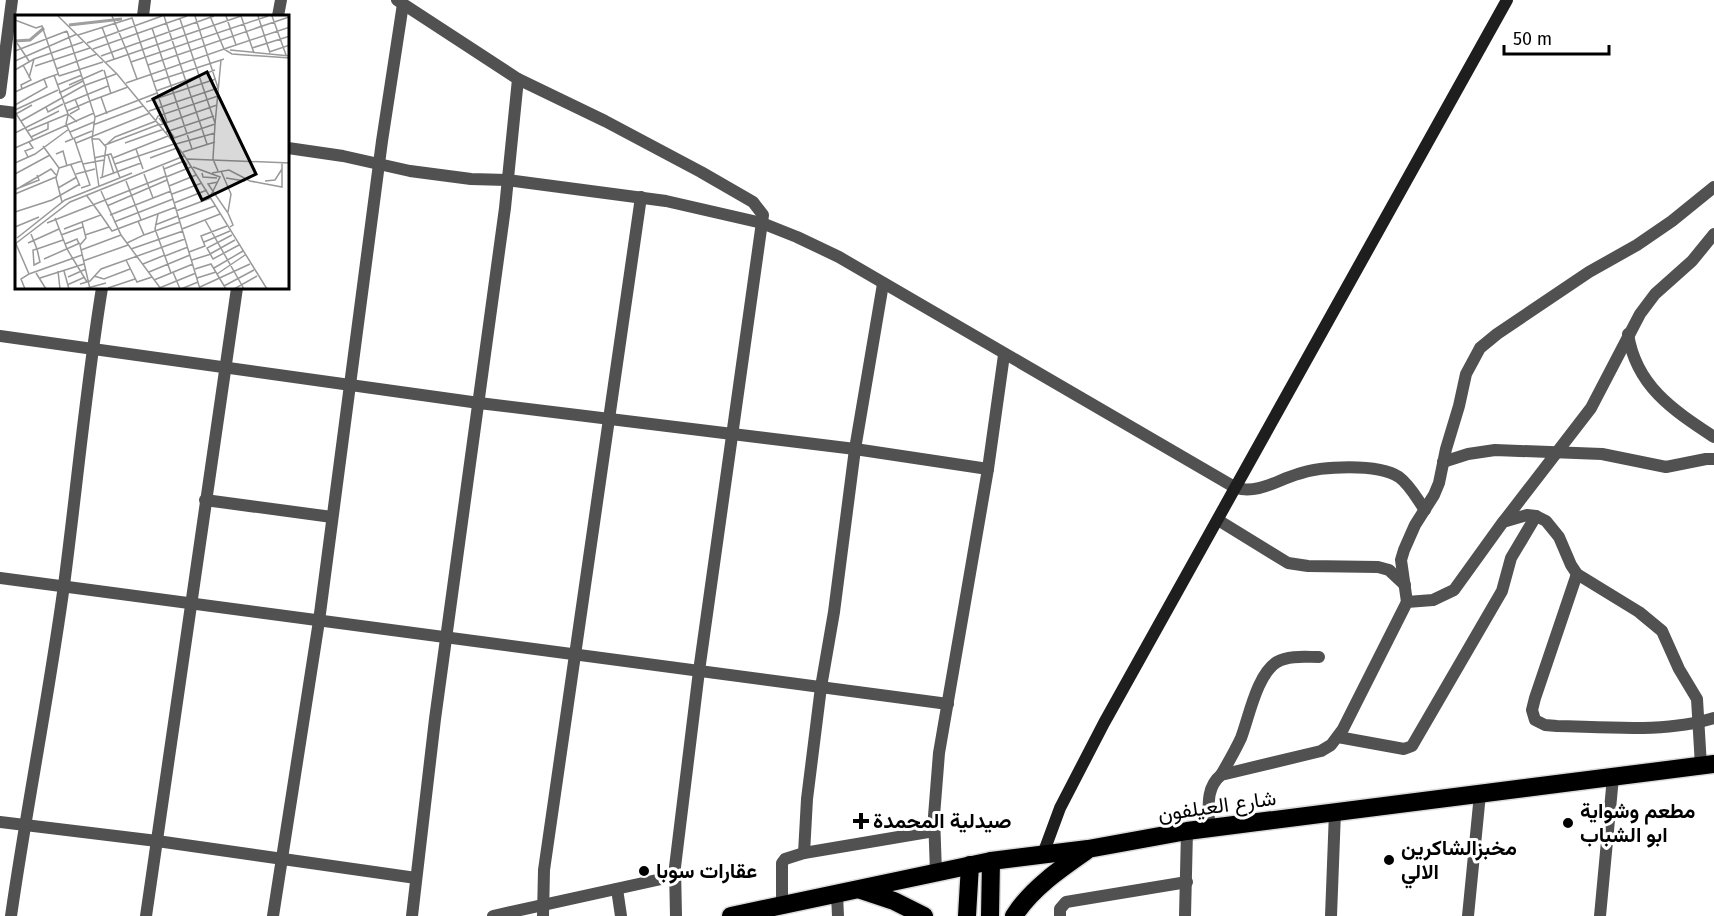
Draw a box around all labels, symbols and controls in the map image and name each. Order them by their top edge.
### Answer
inset map [15,15,290,290]
scale bar [1504,18,1609,56]
text: 50 m [1513,28,1552,50]
street label: شارع العيلفون [1156,785,1278,828]
place label: مطعم وشواية ابو الشباب [1580,798,1695,848]
place label: صيدلية المحمدة [873,808,1012,834]
marker: صيدلية المحمدة [854,814,868,828]
marker: مطعم وشواية ابو الشباب [1561,816,1575,830]
place label: مخبزالشاكرين الالي [1401,835,1517,889]
marker: مخبزالشاكرين الالي [1382,853,1396,867]
place label: عقارات سوبا [656,858,757,884]
marker: عقارات سوبا [637,864,651,878]

